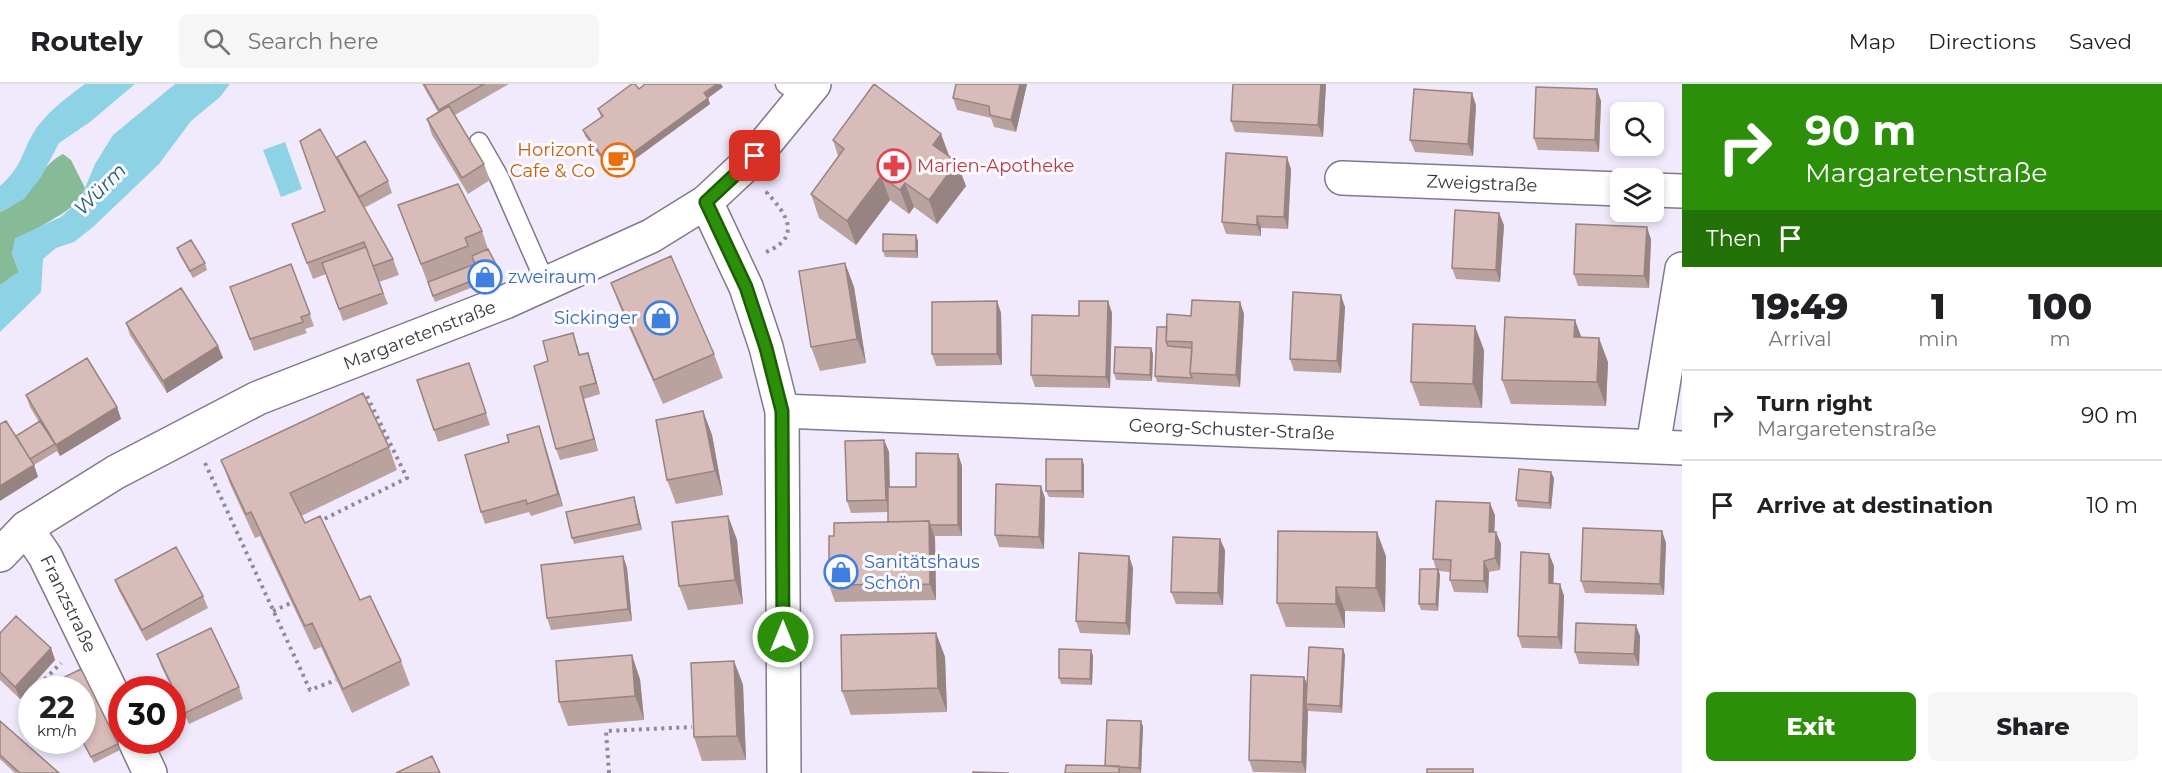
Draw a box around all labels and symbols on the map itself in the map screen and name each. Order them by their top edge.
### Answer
pin [729,130,780,181]
place label: Horizont Cafe & Co [510,139,595,182]
cafe icon: Horizont Cafe & Co [600,142,636,178]
pharmacy icon: Marien-Apotheke [876,148,912,184]
place label: Marien-Apotheke [917,155,1075,177]
water label: Würm [69,158,131,220]
street label: Zweigstraße [1426,170,1538,197]
shop icon: zweiraum [467,259,503,295]
place label: zweiraum [508,266,597,288]
street label: Margaretenstraße [340,296,499,375]
shop icon: Sickinger [643,300,679,336]
place label: Sickinger [554,307,638,329]
street label: Georg-Schuster-Straße [1128,414,1335,445]
street label: Franzstraße [35,551,101,656]
place label: Sanitätshaus Schön [864,551,980,594]
shop icon: Sanitätshaus Schön [823,554,859,590]
position arrow [751,605,815,669]
speed limit sign: 30 [108,676,186,754]

